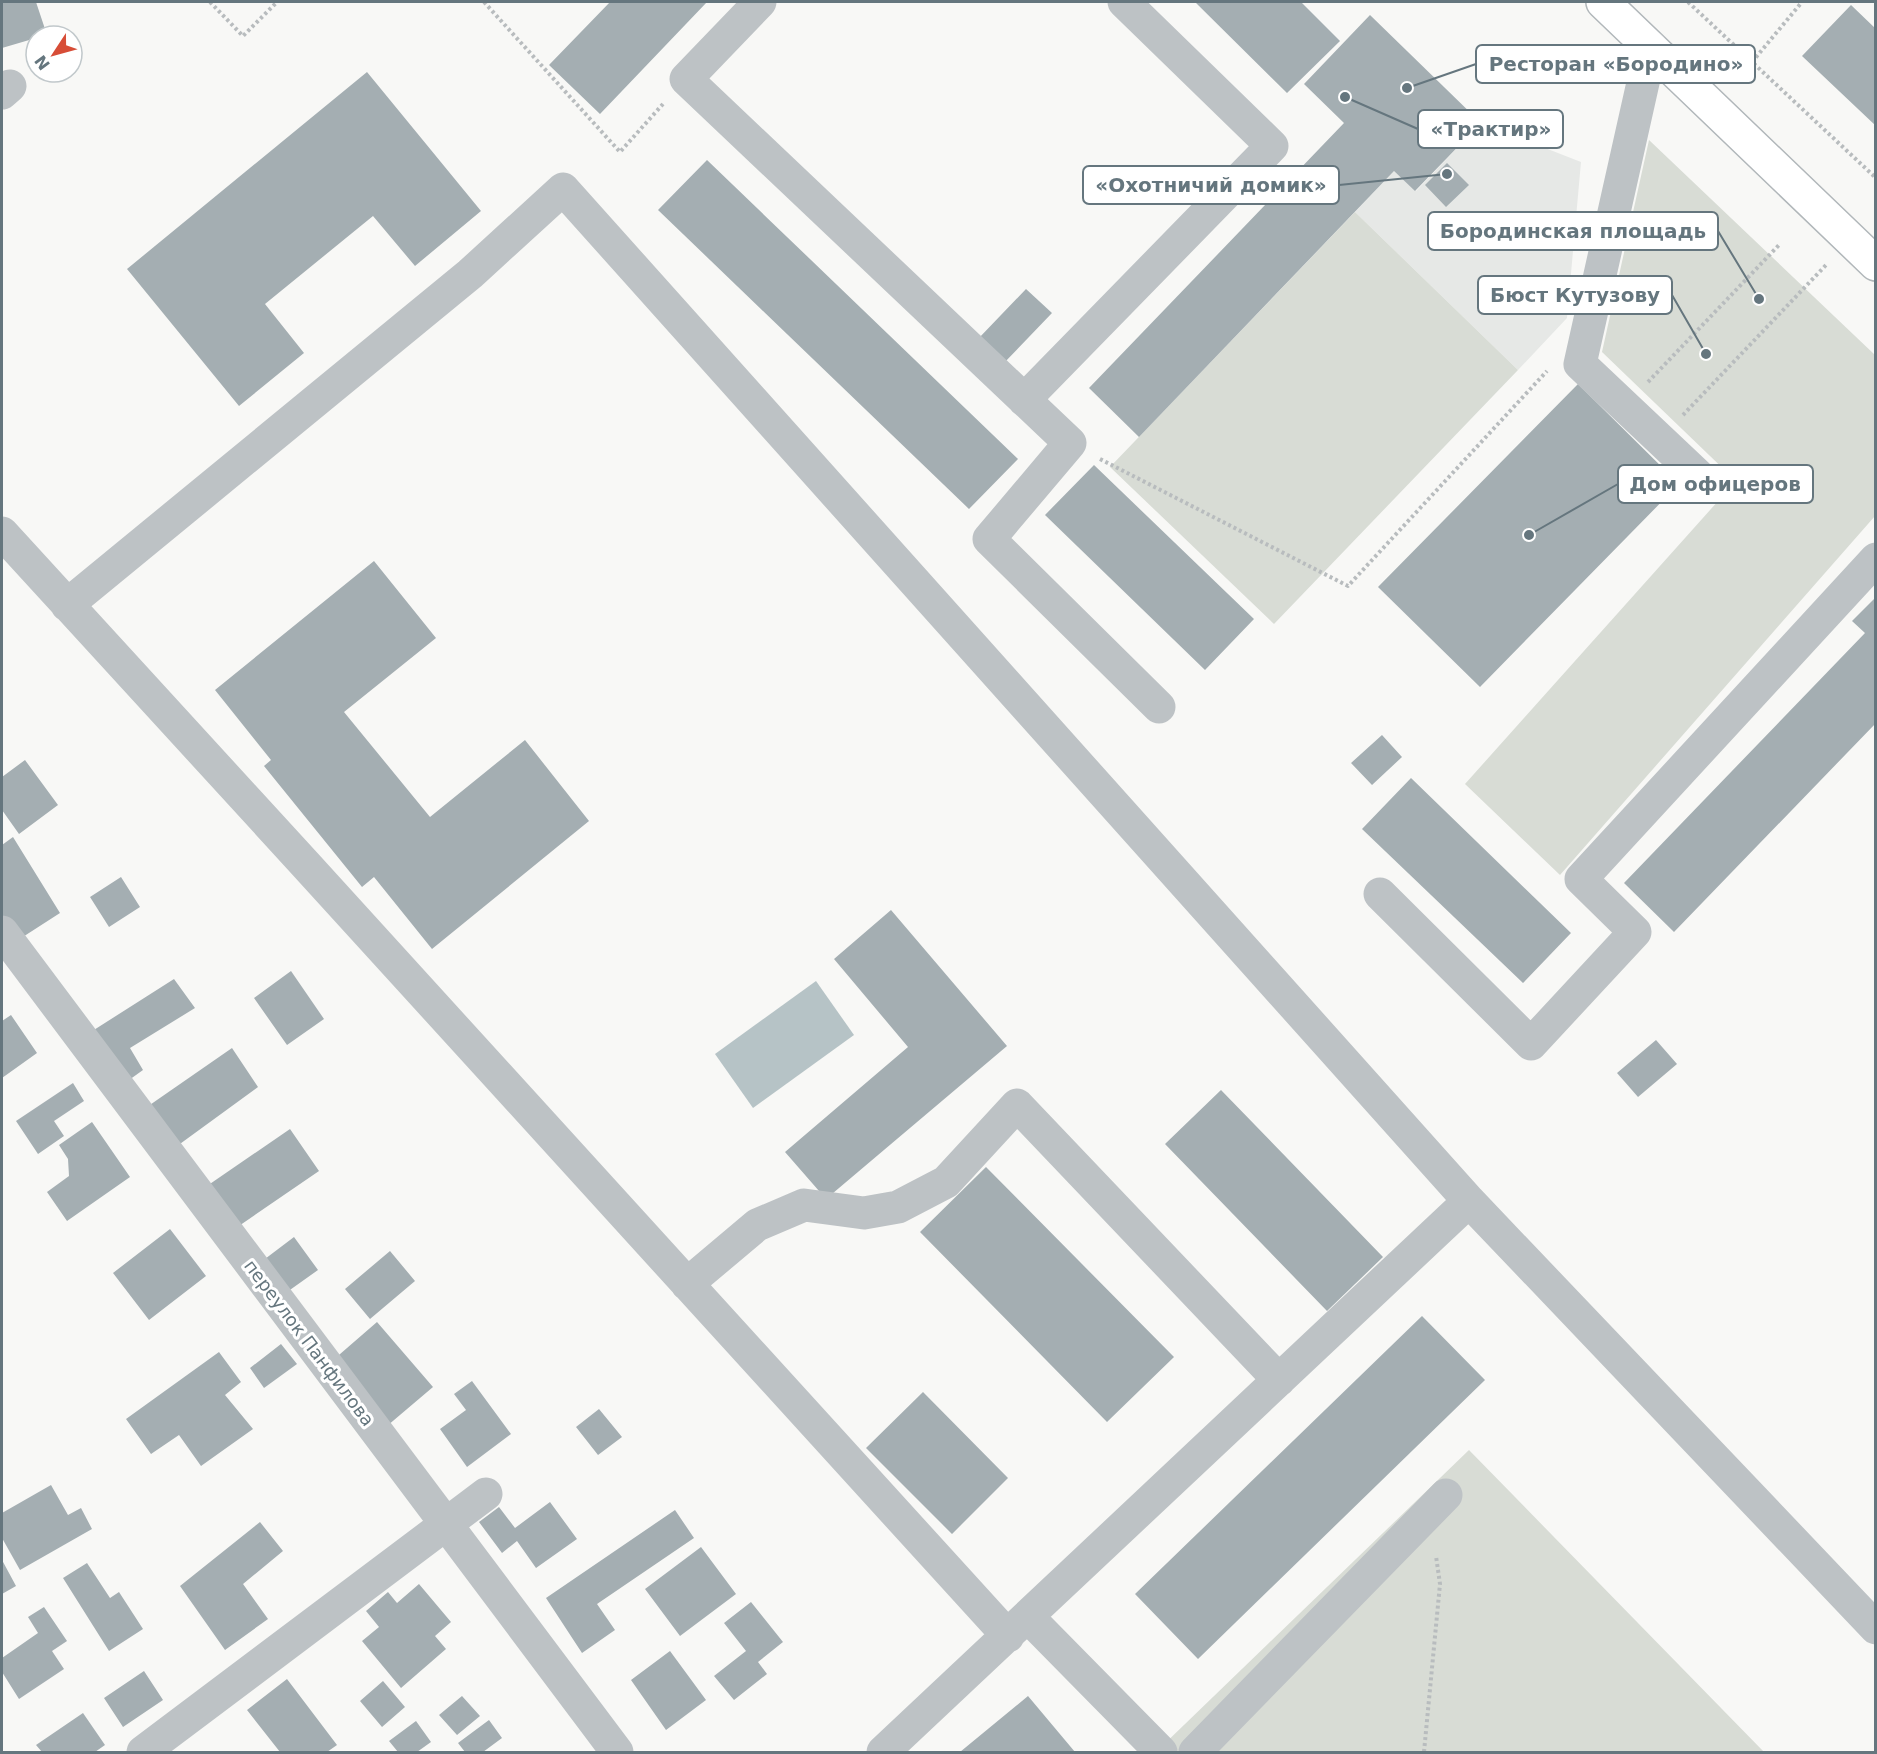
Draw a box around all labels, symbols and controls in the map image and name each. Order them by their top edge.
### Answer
north arrow [24,24,84,84]
callout: Ресторан «Бородино» [1476,45,1755,83]
text: N [31,52,54,74]
text: Ресторан «Бородино» [1489,52,1743,76]
callout: «Трактир» [1418,110,1563,148]
text: «Трактир» [1431,117,1551,141]
callout: «Охотничий домик» [1083,166,1339,204]
text: «Охотничий домик» [1095,173,1327,197]
callout: Бородинская площадь [1428,212,1718,250]
text: Бородинская площадь [1440,219,1706,243]
callout: Бюст Кутузову [1478,276,1672,314]
text: Бюст Кутузову [1490,283,1660,307]
callout: Дом офицеров [1618,465,1813,503]
text: Дом офицеров [1629,472,1801,496]
street label: переулок Панфилова [240,1255,379,1430]

